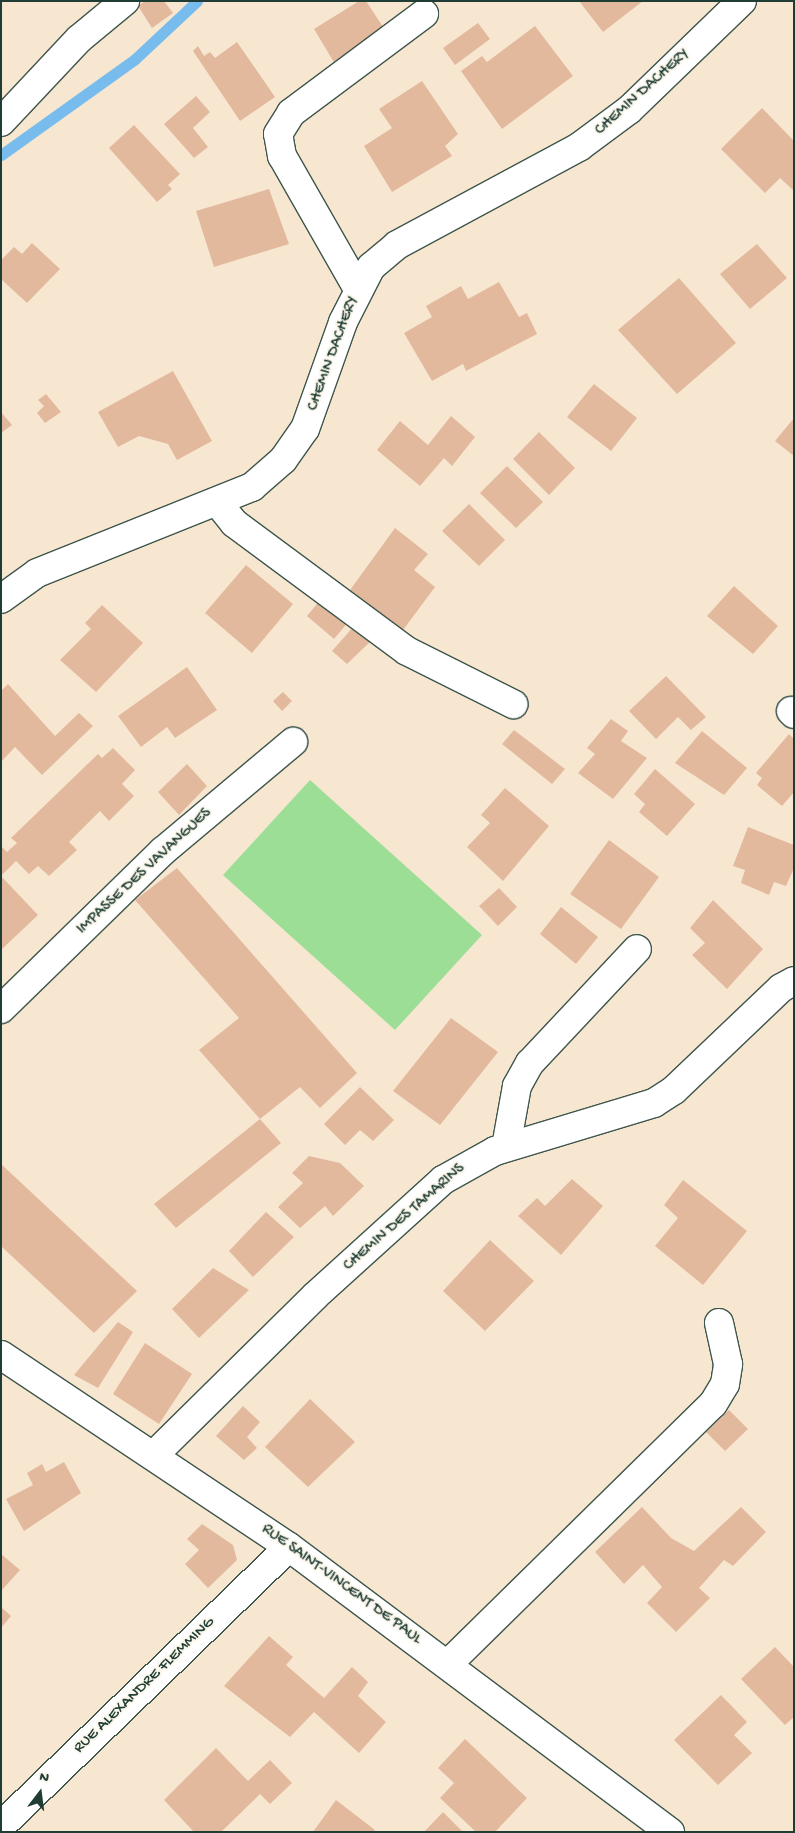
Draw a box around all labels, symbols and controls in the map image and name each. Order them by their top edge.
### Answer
street label: CHEMIN DACHERY [592,46,694,140]
street label: CHEMIN DACHERY [304,294,364,414]
street label: IMPASSE DES VAVANGUES [74,805,216,939]
street label: CHEMIN DES TAMARINS [340,1160,470,1276]
street label: RUE SAINT-VINCENT DE PAUL [257,1520,425,1650]
street label: RUE ALEXANDRE FLEMMING [71,1614,219,1758]
north arrow [15,1768,65,1818]
text: N [37,1769,51,1787]

